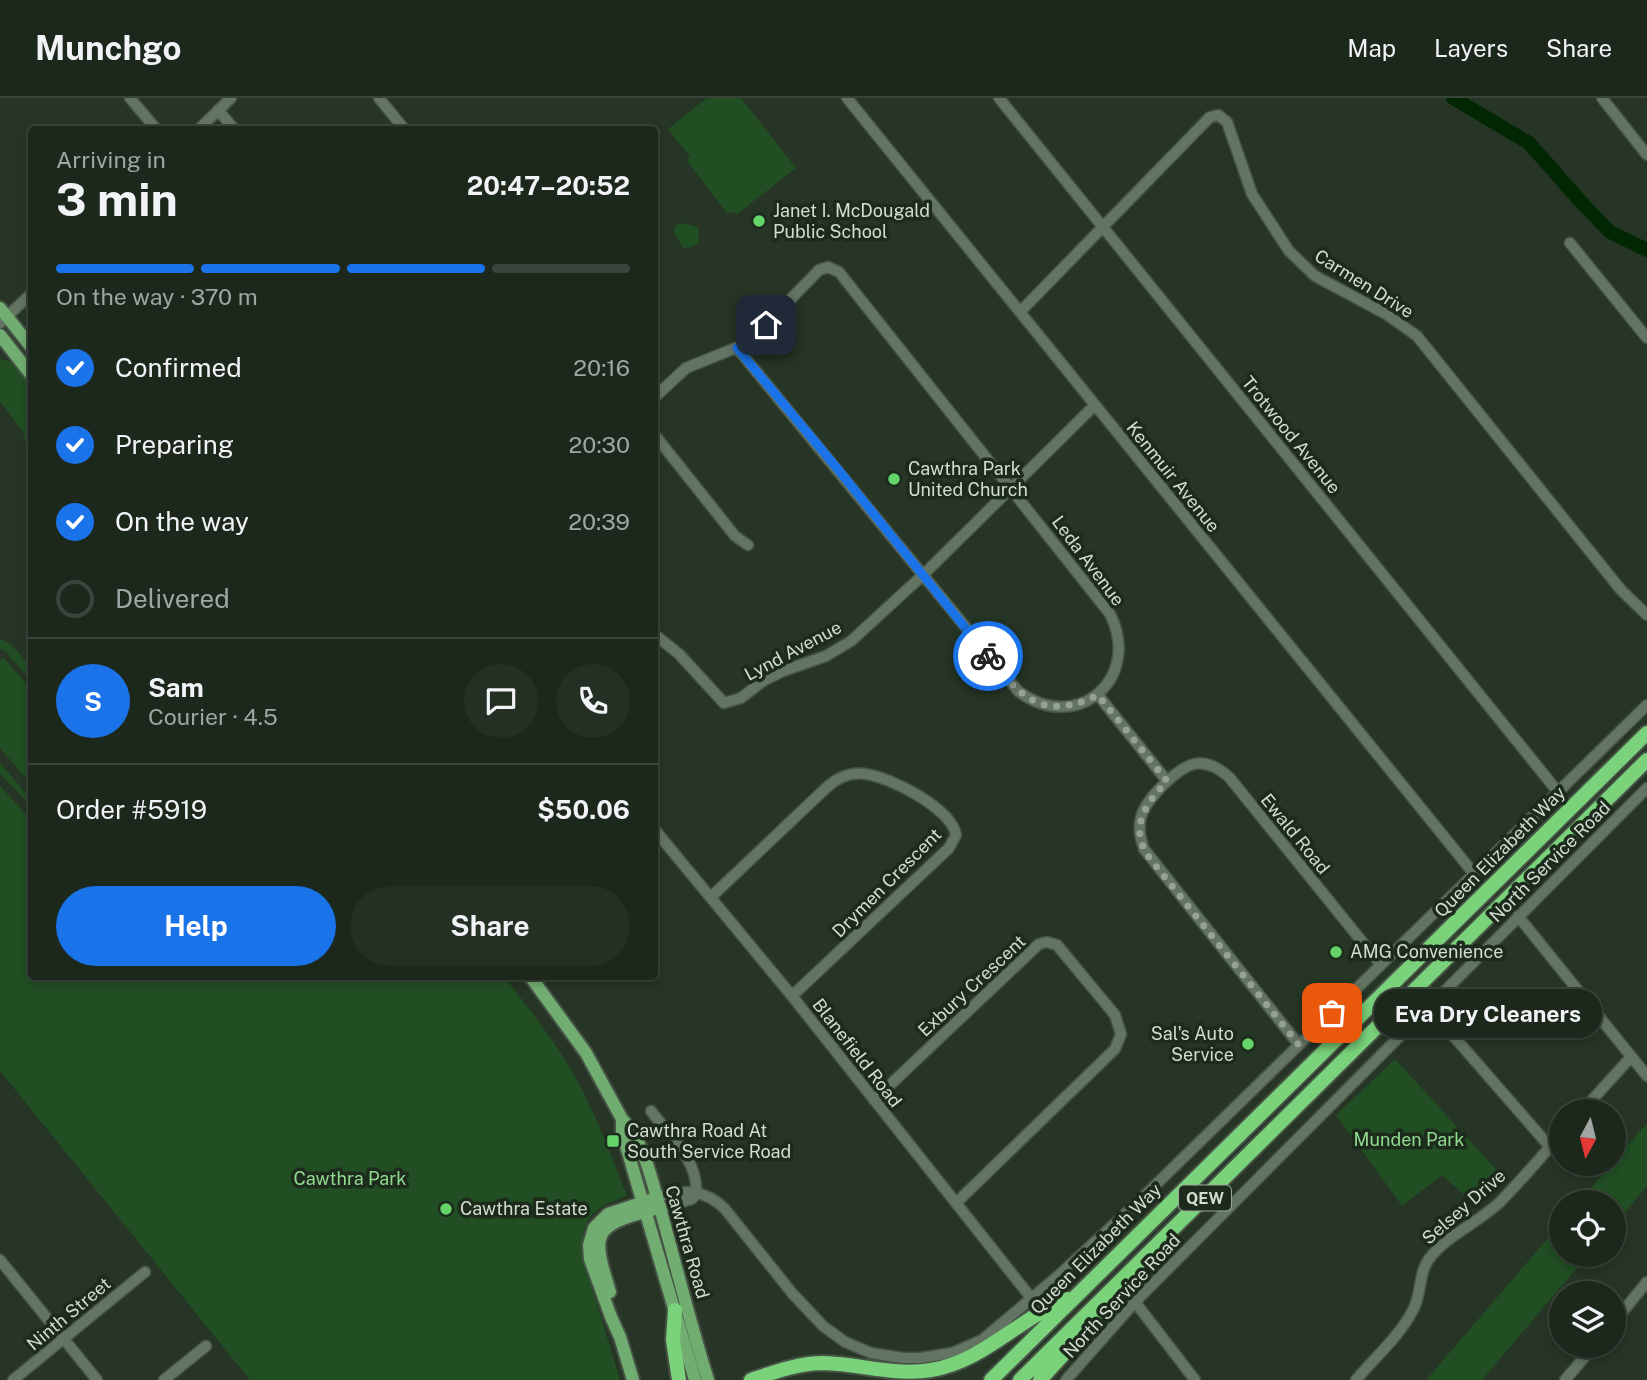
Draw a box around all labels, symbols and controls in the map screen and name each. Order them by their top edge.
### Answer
text: Munchgo [35,29,181,67]
text: Map [1347,34,1396,62]
text: Layers [1434,34,1508,62]
text: Share [1546,34,1612,62]
text: Arriving in [56,146,166,173]
text: 20:47–20:52 [467,170,630,201]
text: 3 min [56,172,178,226]
place label: Janet I. McDougald Public School [773,200,930,242]
marker: Janet I. McDougald Public School [751,213,767,229]
street label: Carmen Drive [1311,245,1418,322]
text: On the way · 370 m [56,283,258,310]
pin [736,295,796,355]
icon: home [747,306,785,344]
icon: check [56,349,94,387]
text: Confirmed [115,352,242,383]
text: 20:16 [573,354,630,381]
street label: Trotwood Avenue [1238,372,1345,498]
street label: Kenmuir Avenue [1122,417,1224,536]
icon: check [56,426,94,464]
text: Preparing [115,429,234,460]
text: 20:30 [569,431,630,458]
place label: Cawthra Park United Church [908,458,1028,500]
marker: Cawthra Park United Church [886,471,902,487]
icon: check [56,503,94,541]
text: On the way [115,506,249,537]
text: 20:39 [568,508,630,535]
street label: Leda Avenue [1048,512,1129,610]
text: Delivered [115,583,230,614]
street label: Lynd Avenue [741,616,845,685]
courier [953,621,1023,691]
icon: bike [969,637,1007,675]
button: chat [464,664,538,738]
button: phone [556,664,630,738]
text: Sam [148,672,204,703]
text: S [84,686,102,717]
text: Courier · 4.5 [148,703,278,730]
street label: Queen Elizabeth Way [1430,782,1570,921]
street label: Ewald Road [1257,789,1334,878]
text: Order #5919 [56,794,207,825]
text: $50.06 [537,794,630,825]
street label: North Service Road [1485,797,1614,926]
street label: Drymen Crescent [828,824,945,941]
button: Help [56,886,336,966]
button: Share [350,886,630,966]
street label: Exbury Crescent [914,931,1030,1041]
place label: AMG Convenience [1350,941,1503,962]
marker: AMG Convenience [1328,944,1344,960]
pin [1302,983,1362,1043]
callout: Eva Dry Cleaners [1374,988,1602,1038]
street label: Blanefield Road [808,994,906,1111]
icon: bag [1313,994,1351,1032]
text: Eva Dry Cleaners [1395,1000,1581,1027]
place label: Sal's Auto Service [1151,1023,1234,1065]
marker: Sal's Auto Service [1240,1036,1256,1052]
north arrow [1549,1099,1626,1176]
map controls [1549,1099,1626,1358]
place label: Cawthra Road At South Service Road [627,1120,791,1162]
park label: Munden Park [1354,1129,1464,1150]
marker: Cawthra Road At South Service Road [605,1133,621,1149]
street label: Selsey Drive [1418,1165,1510,1249]
park label: Cawthra Park [294,1168,406,1189]
street label: Queen Elizabeth Way [1026,1179,1166,1318]
street label: Cawthra Road [661,1183,714,1301]
road number: QEW [1179,1186,1231,1210]
button: locate [1549,1190,1626,1267]
place label: Cawthra Estate [460,1198,588,1219]
marker: Cawthra Estate [438,1201,454,1217]
street label: North Service Road [1059,1229,1185,1362]
street label: Ninth Street [23,1273,115,1355]
button: layers [1549,1281,1626,1358]

